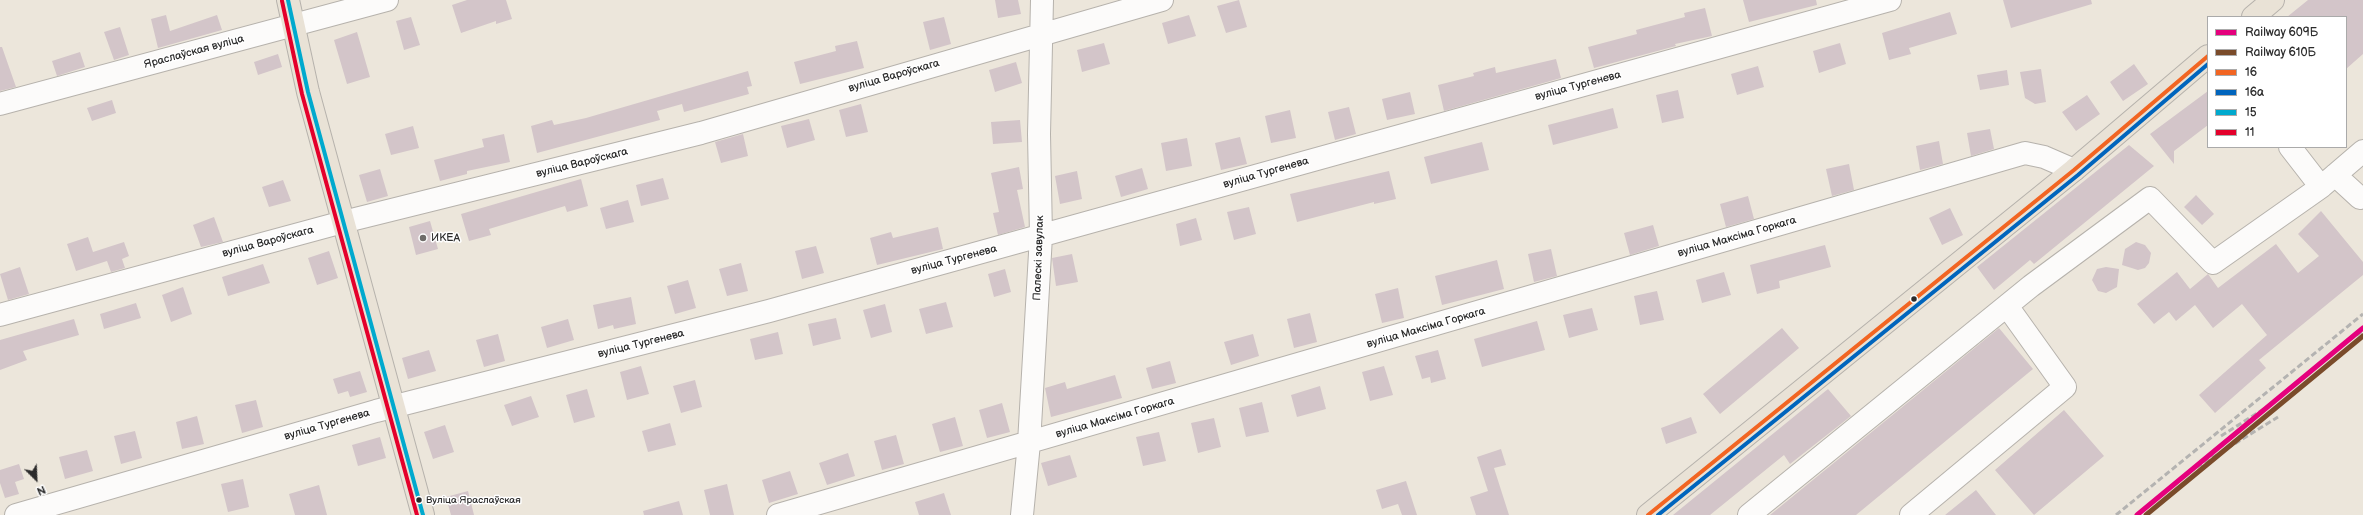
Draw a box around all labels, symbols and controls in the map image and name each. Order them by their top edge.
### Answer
legend [2207,16,2347,148]
text: Railway 609Б [2245,25,2318,40]
street label: Яраслаўская вуліца [143,32,245,72]
text: Railway 610Б [2245,45,2316,60]
street label: вуліца Вароўскага [847,57,941,95]
text: 16 [2245,65,2257,80]
street label: вуліца Тургенева [1534,68,1622,104]
text: 16а [2245,85,2264,100]
text: 15 [2245,105,2257,120]
text: 11 [2245,125,2254,140]
street label: вуліца Вароўскага [535,145,629,181]
street label: вуліца Тургенева [1222,154,1310,192]
street label: вуліца Максіма Горкага [1676,214,1798,260]
street label: Палескі завулак [1031,215,1047,301]
street label: вуліца Вароўскага [221,223,315,261]
place label: ИКЕА [431,231,460,245]
marker: ИКЕА [418,233,428,243]
street label: вуліца Тургенева [910,242,998,278]
unlabelled marker [1909,294,1919,304]
street label: вуліца Максіма Горкага [1365,305,1487,351]
street label: вуліца Тургенева [597,327,685,361]
street label: вуліца Максіма Горкага [1054,395,1176,441]
street label: вуліца Тургенева [283,406,371,444]
north arrow [16,459,56,499]
text: N [35,483,48,498]
place label: Вуліца Яраслаўская [426,494,521,506]
marker: Вуліца Яраслаўская [414,495,424,505]

